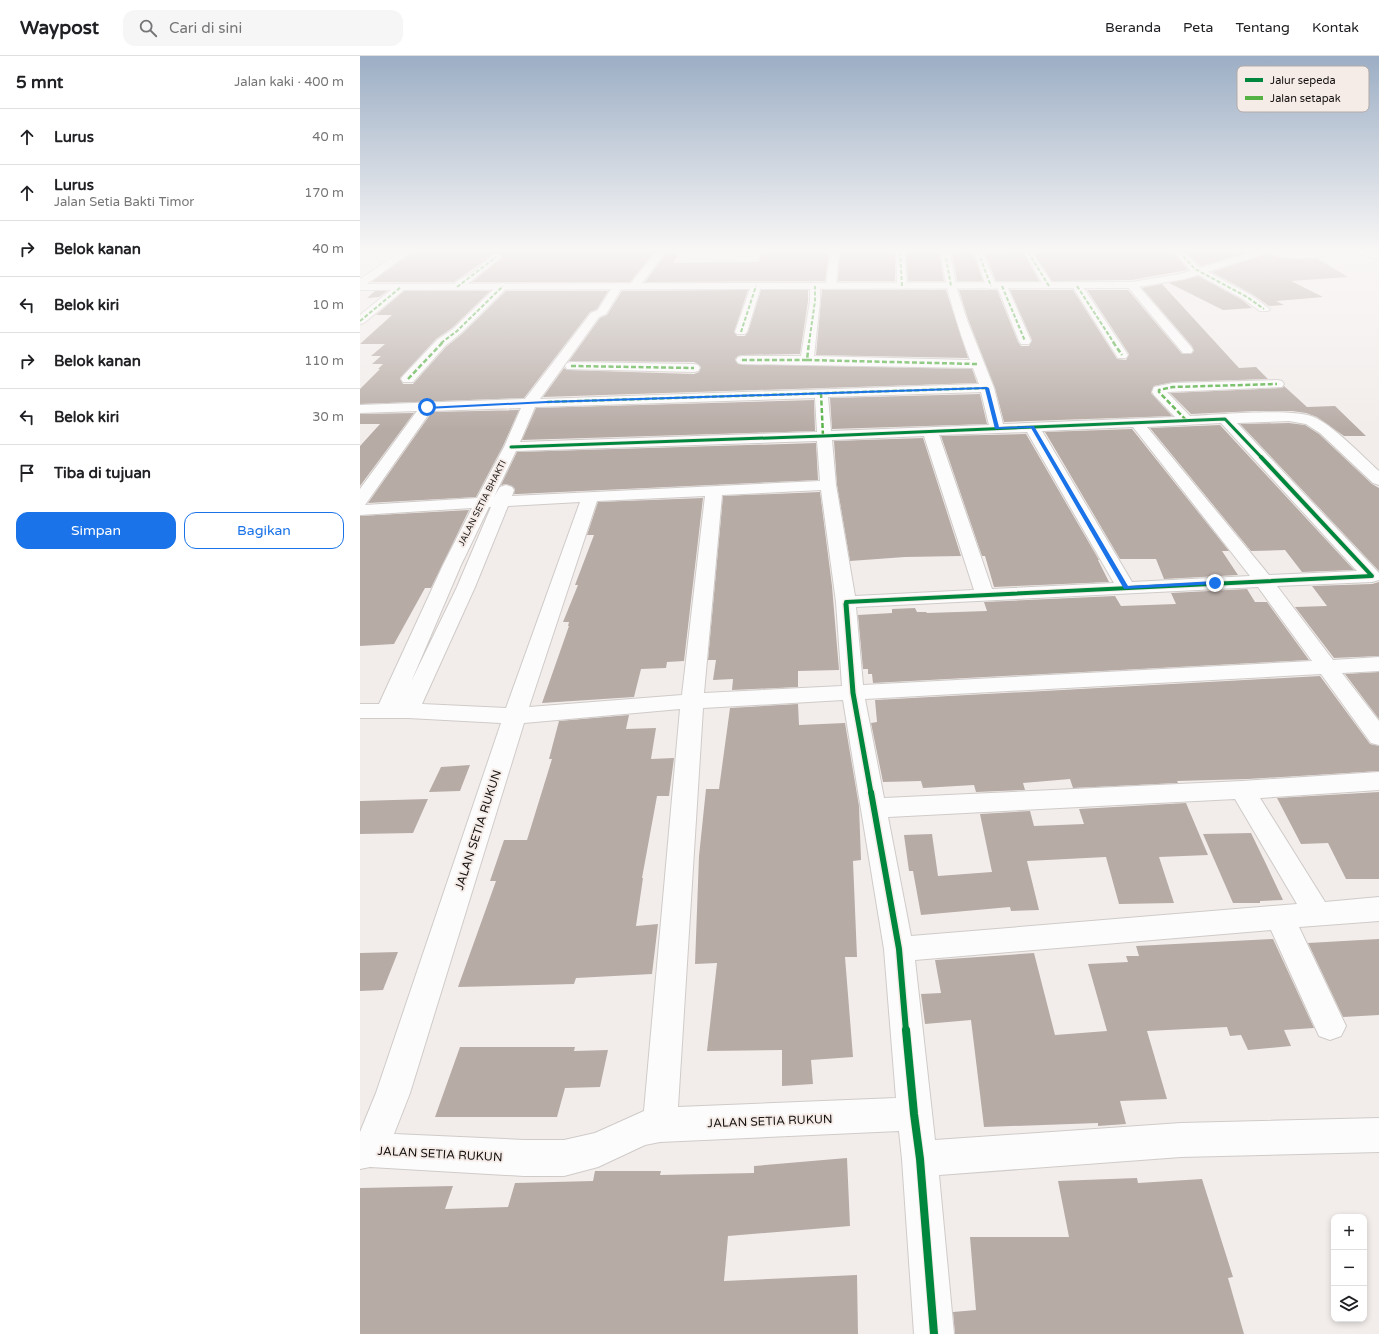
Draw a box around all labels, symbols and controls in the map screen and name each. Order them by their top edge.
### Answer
search box [123,10,403,46]
text: Waypost [20,17,99,39]
icon: search [137,17,159,39]
text: Cari di sini [169,19,242,37]
text: Beranda [1105,19,1161,36]
text: Peta [1183,19,1213,36]
text: Tentang [1235,19,1290,36]
text: Kontak [1312,19,1359,36]
legend [1237,66,1369,112]
text: 5 mnt [16,72,63,93]
text: Jalan kaki · 400 m [234,74,344,90]
text: Jalur sepeda [1270,74,1336,87]
text: Jalan setapak [1270,92,1341,105]
icon: ahead [16,126,38,148]
text: Lurus [54,128,94,146]
text: 40 m [312,129,344,145]
text: Lurus [54,176,94,194]
icon: ahead [16,182,38,204]
text: 170 m [304,185,344,201]
text: Jalan Setia Bakti Timor [54,194,194,210]
icon: right [16,238,38,260]
text: Belok kanan [54,240,141,258]
text: 40 m [312,241,344,257]
icon: left [16,294,38,316]
text: Belok kiri [54,296,119,314]
text: 10 m [312,297,344,313]
icon: right [16,350,38,372]
text: Belok kanan [54,352,141,370]
text: 110 m [304,353,344,369]
route start [418,398,436,416]
icon: left [16,406,38,428]
text: Belok kiri [54,408,119,426]
text: 30 m [312,409,344,425]
street label: JALAN SETIA BHAKTI [456,459,509,548]
icon: arrive [16,462,38,484]
text: Tiba di tujuan [54,464,151,482]
button: Simpan [16,512,176,549]
button: Bagikan [184,512,344,549]
route end [1206,574,1224,592]
street label: JALAN SETIA RUKUN [452,768,504,892]
street label: JALAN SETIA RUKUN [707,1112,833,1130]
street label: JALAN SETIA RUKUN [377,1144,503,1164]
map controls [1331,1214,1367,1322]
button: + [1331,1214,1367,1250]
button: − [1331,1250,1367,1286]
button: layers [1331,1286,1367,1322]

